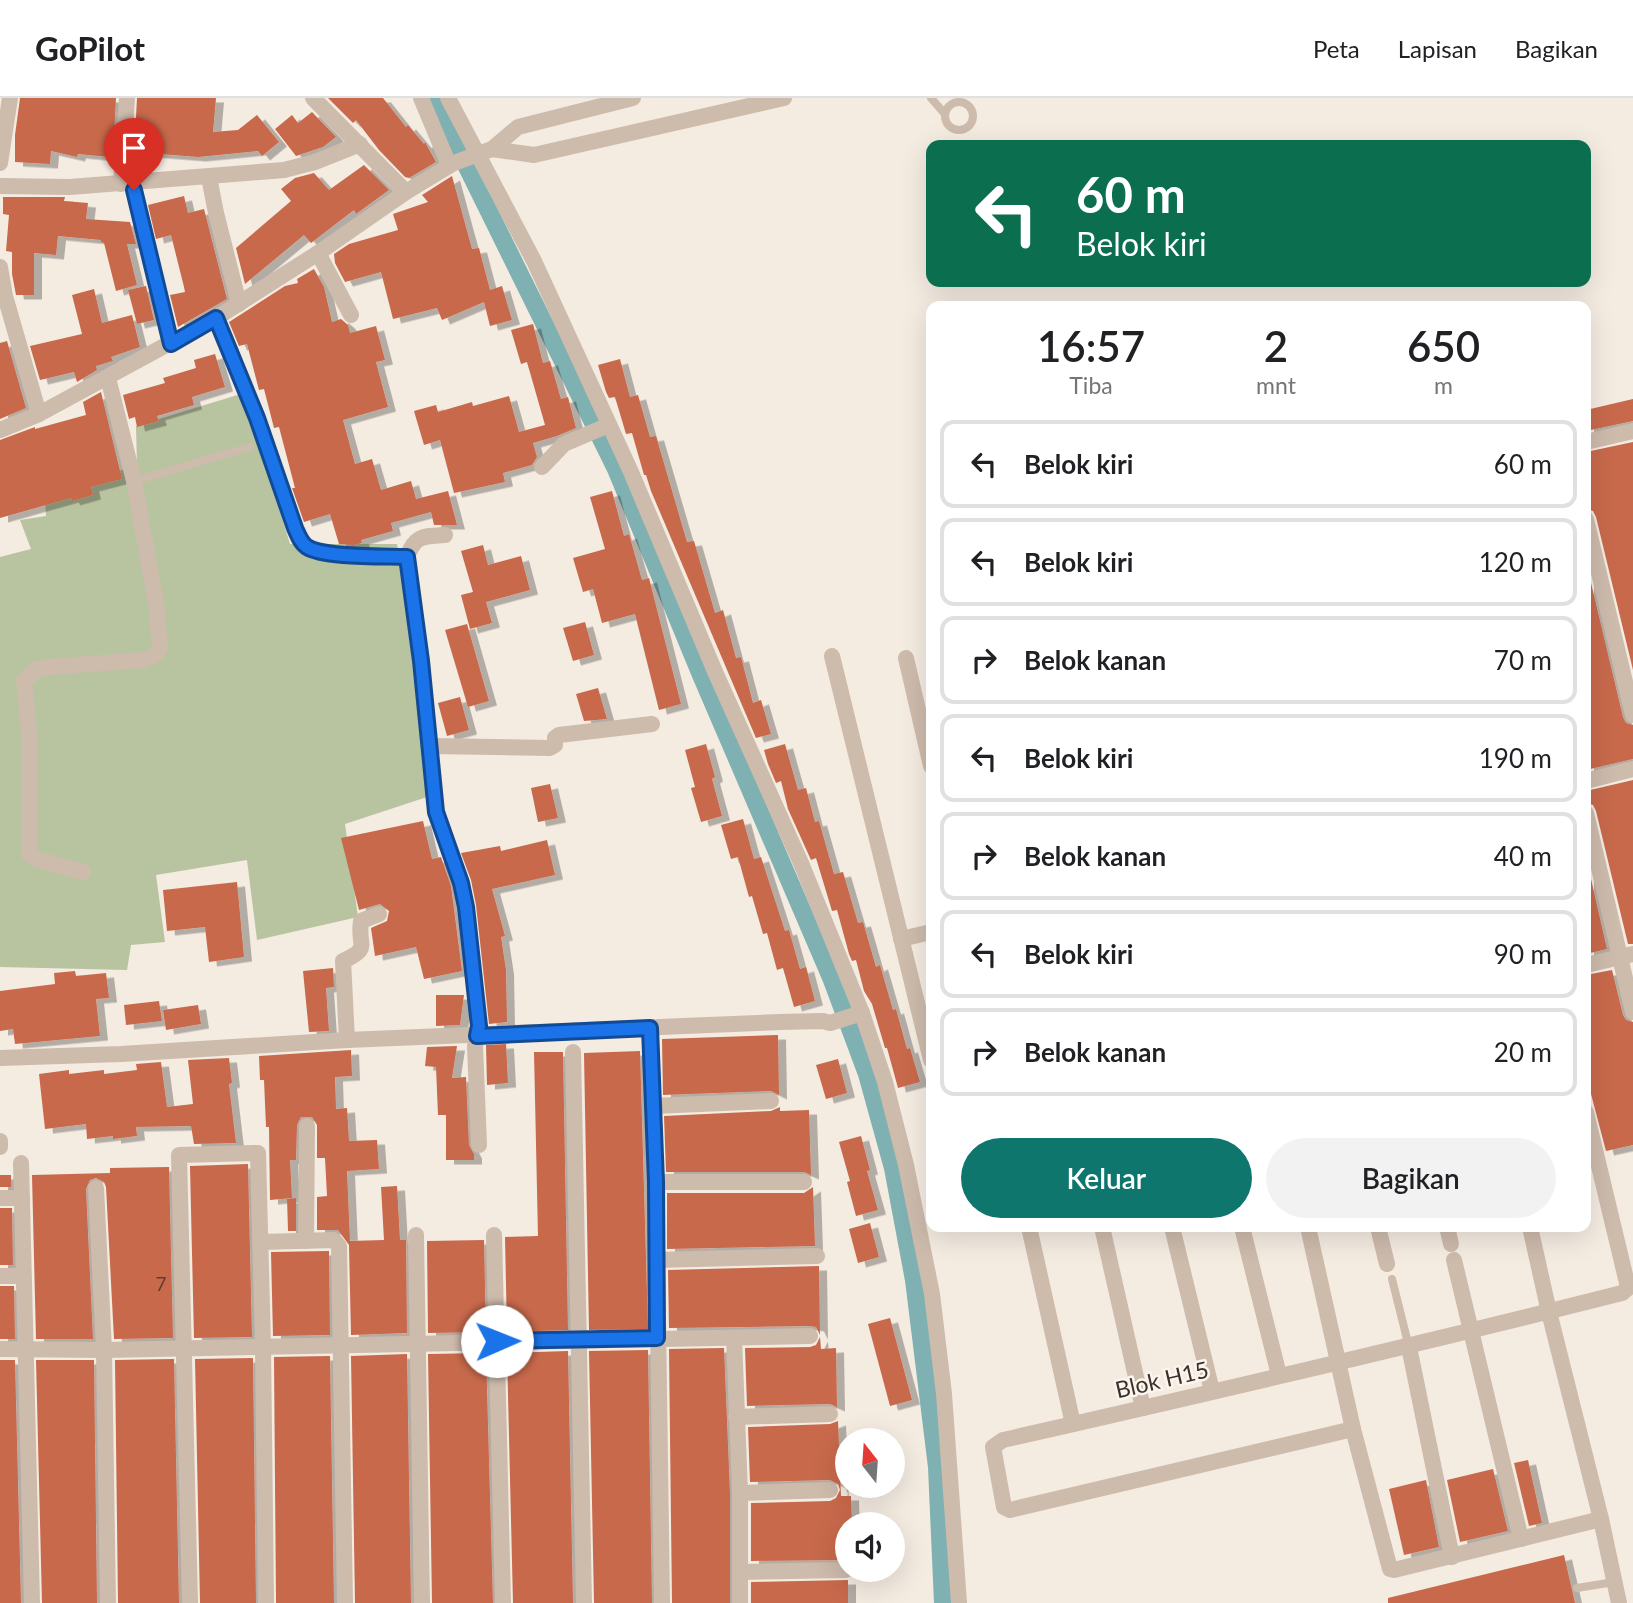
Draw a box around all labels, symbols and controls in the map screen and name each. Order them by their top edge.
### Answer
text: GoPilot [35,28,145,68]
text: Peta [1313,34,1360,63]
text: Lapisan [1398,34,1477,63]
text: Bagikan [1515,34,1598,63]
pin [104,118,164,190]
icon: arrive [115,129,153,167]
text: 60 m [1076,165,1186,223]
icon: left [961,168,1052,259]
text: Belok kiri [1076,224,1207,263]
text: 16:57 [1037,321,1145,371]
text: 2 [1264,321,1288,371]
text: 650 [1407,321,1480,371]
text: Tiba [1069,371,1113,399]
text: mnt [1256,371,1296,399]
text: m [1434,371,1453,399]
icon: left [965,445,1003,483]
text: Belok kiri [1024,448,1133,480]
text: 60 m [1494,448,1552,480]
icon: left [965,543,1003,581]
text: Belok kiri [1024,546,1133,578]
text: 120 m [1479,546,1552,578]
icon: right [965,641,1003,679]
text: Belok kanan [1024,644,1166,676]
text: 70 m [1494,644,1552,676]
icon: left [965,739,1003,777]
text: Belok kiri [1024,742,1133,774]
text: 190 m [1479,742,1552,774]
icon: right [965,837,1003,875]
text: Belok kanan [1024,840,1166,872]
text: 40 m [1494,840,1552,872]
icon: left [965,935,1003,973]
text: Belok kiri [1024,938,1133,970]
text: 90 m [1494,938,1552,970]
icon: right [965,1033,1003,1071]
text: Belok kanan [1024,1036,1166,1068]
text: 20 m [1494,1036,1552,1068]
button: Keluar [961,1138,1252,1218]
button: Bagikan [1266,1138,1556,1218]
house number: 7 [155,1272,167,1295]
position arrow [460,1304,534,1378]
street label: Blok H15 [1112,1355,1211,1403]
north arrow [835,1428,905,1498]
map controls [835,1428,905,1582]
button: sound [835,1512,905,1582]

